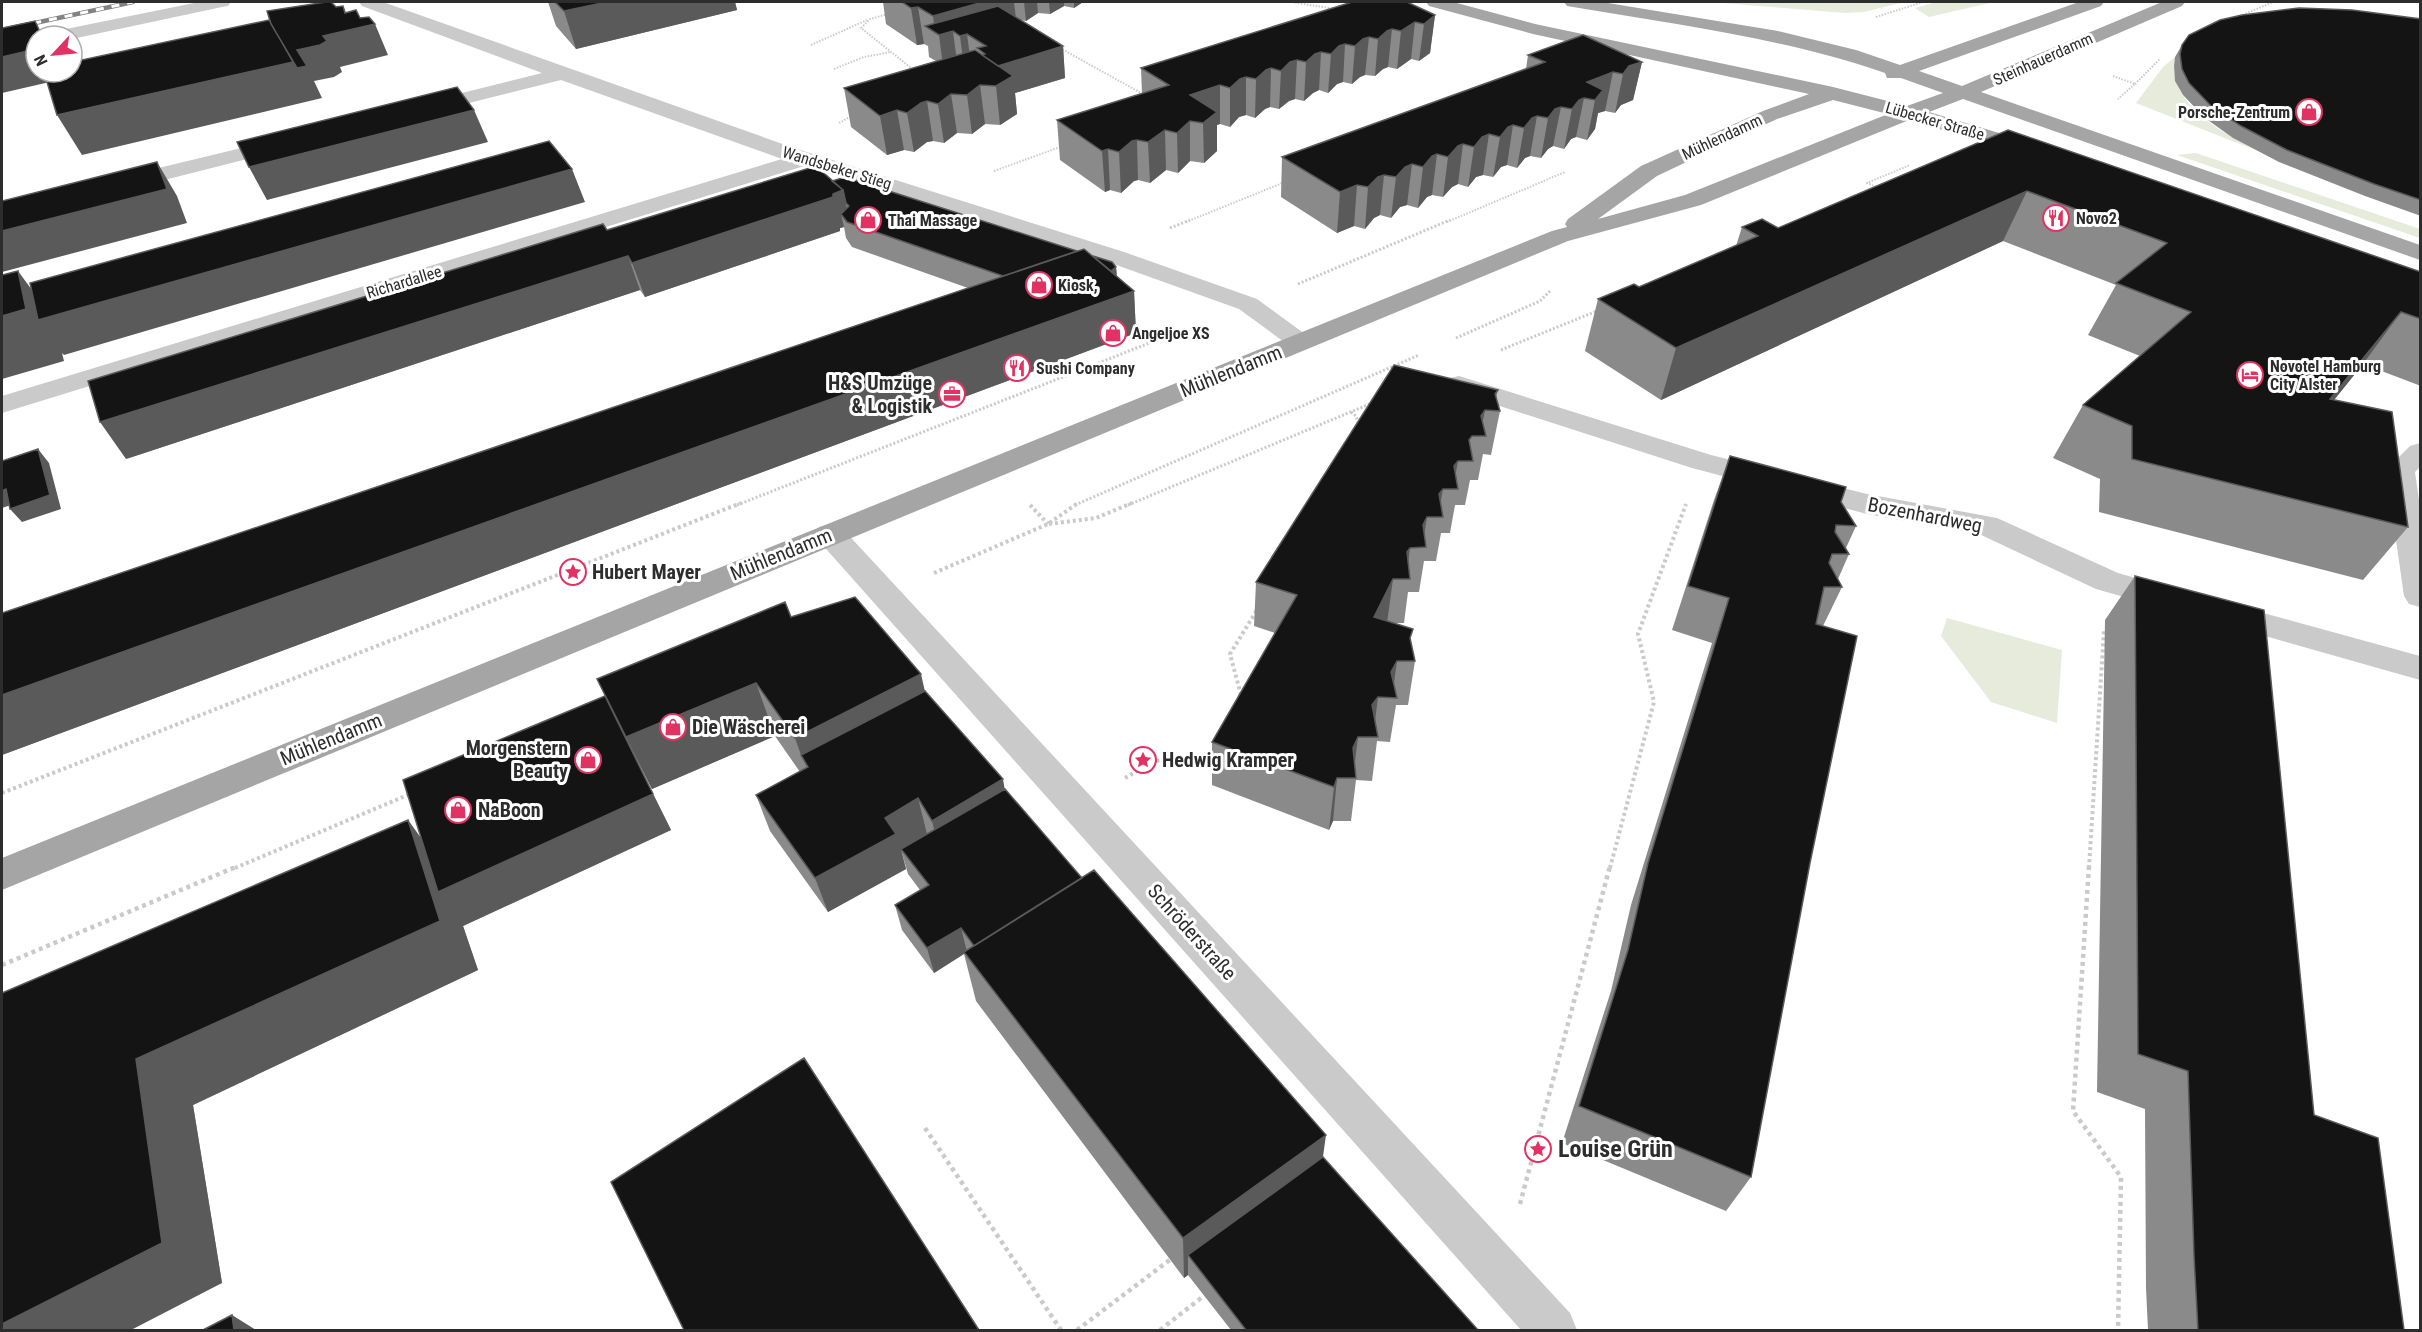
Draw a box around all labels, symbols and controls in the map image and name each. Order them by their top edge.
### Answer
north arrow [24,24,84,84]
street label: Steinhauerdamm [1990,29,2096,89]
text: N [30,52,52,69]
shop icon: Porsche-Zentrum [2294,97,2324,127]
street label: Lübecker Straße [1883,98,1987,144]
place label: Porsche-Zentrum [2178,103,2290,122]
street label: Mühlendamm [1679,110,1765,164]
street label: Wandsbeker Stieg [780,142,894,194]
restaurant icon: Novo2 [2041,203,2071,233]
shop icon: Thai Massage [853,205,883,235]
place label: Novo2 [2076,209,2117,228]
place label: Thai Massage [888,211,978,230]
street label: Richardallee [364,262,444,302]
shop icon: Kiosk, [1024,270,1054,300]
place label: Kiosk, [1058,276,1098,295]
shop icon: Angeljoe XS [1098,318,1128,348]
place label: Angeljoe XS [1132,324,1210,343]
street label: Mühlendamm [1177,340,1285,402]
restaurant icon: Sushi Company [1002,353,1032,383]
place label: Novotel Hamburg City Alster [2270,357,2381,394]
place label: Sushi Company [1036,359,1135,378]
hotel icon: Novotel Hamburg City Alster [2235,360,2265,390]
place label: H&S Umzüge & Logistik [828,371,932,418]
office icon: H&S Umzüge & Logistik [937,379,967,409]
street label: Bozenhardweg [1866,492,1984,538]
street label: Mühlendamm [727,523,835,585]
place icon: Hubert Mayer [558,557,588,587]
place label: Hubert Mayer [592,560,701,584]
street label: Mühlendamm [277,708,385,770]
shop icon: Die Wäscherei [658,712,688,742]
place label: Die Wäscherei [692,715,805,739]
place label: Morgenstern Beauty [466,736,568,783]
shop icon: Morgenstern Beauty [573,745,603,775]
place icon: Hedwig Kramper [1128,745,1158,775]
place label: Hedwig Kramper [1162,748,1294,772]
shop icon: NaBoon [443,795,473,825]
place label: NaBoon [478,798,541,822]
street label: Schröderstraße [1143,879,1241,985]
place icon: Louise Grün [1523,1134,1553,1164]
place label: Louise Grün [1558,1135,1673,1163]

